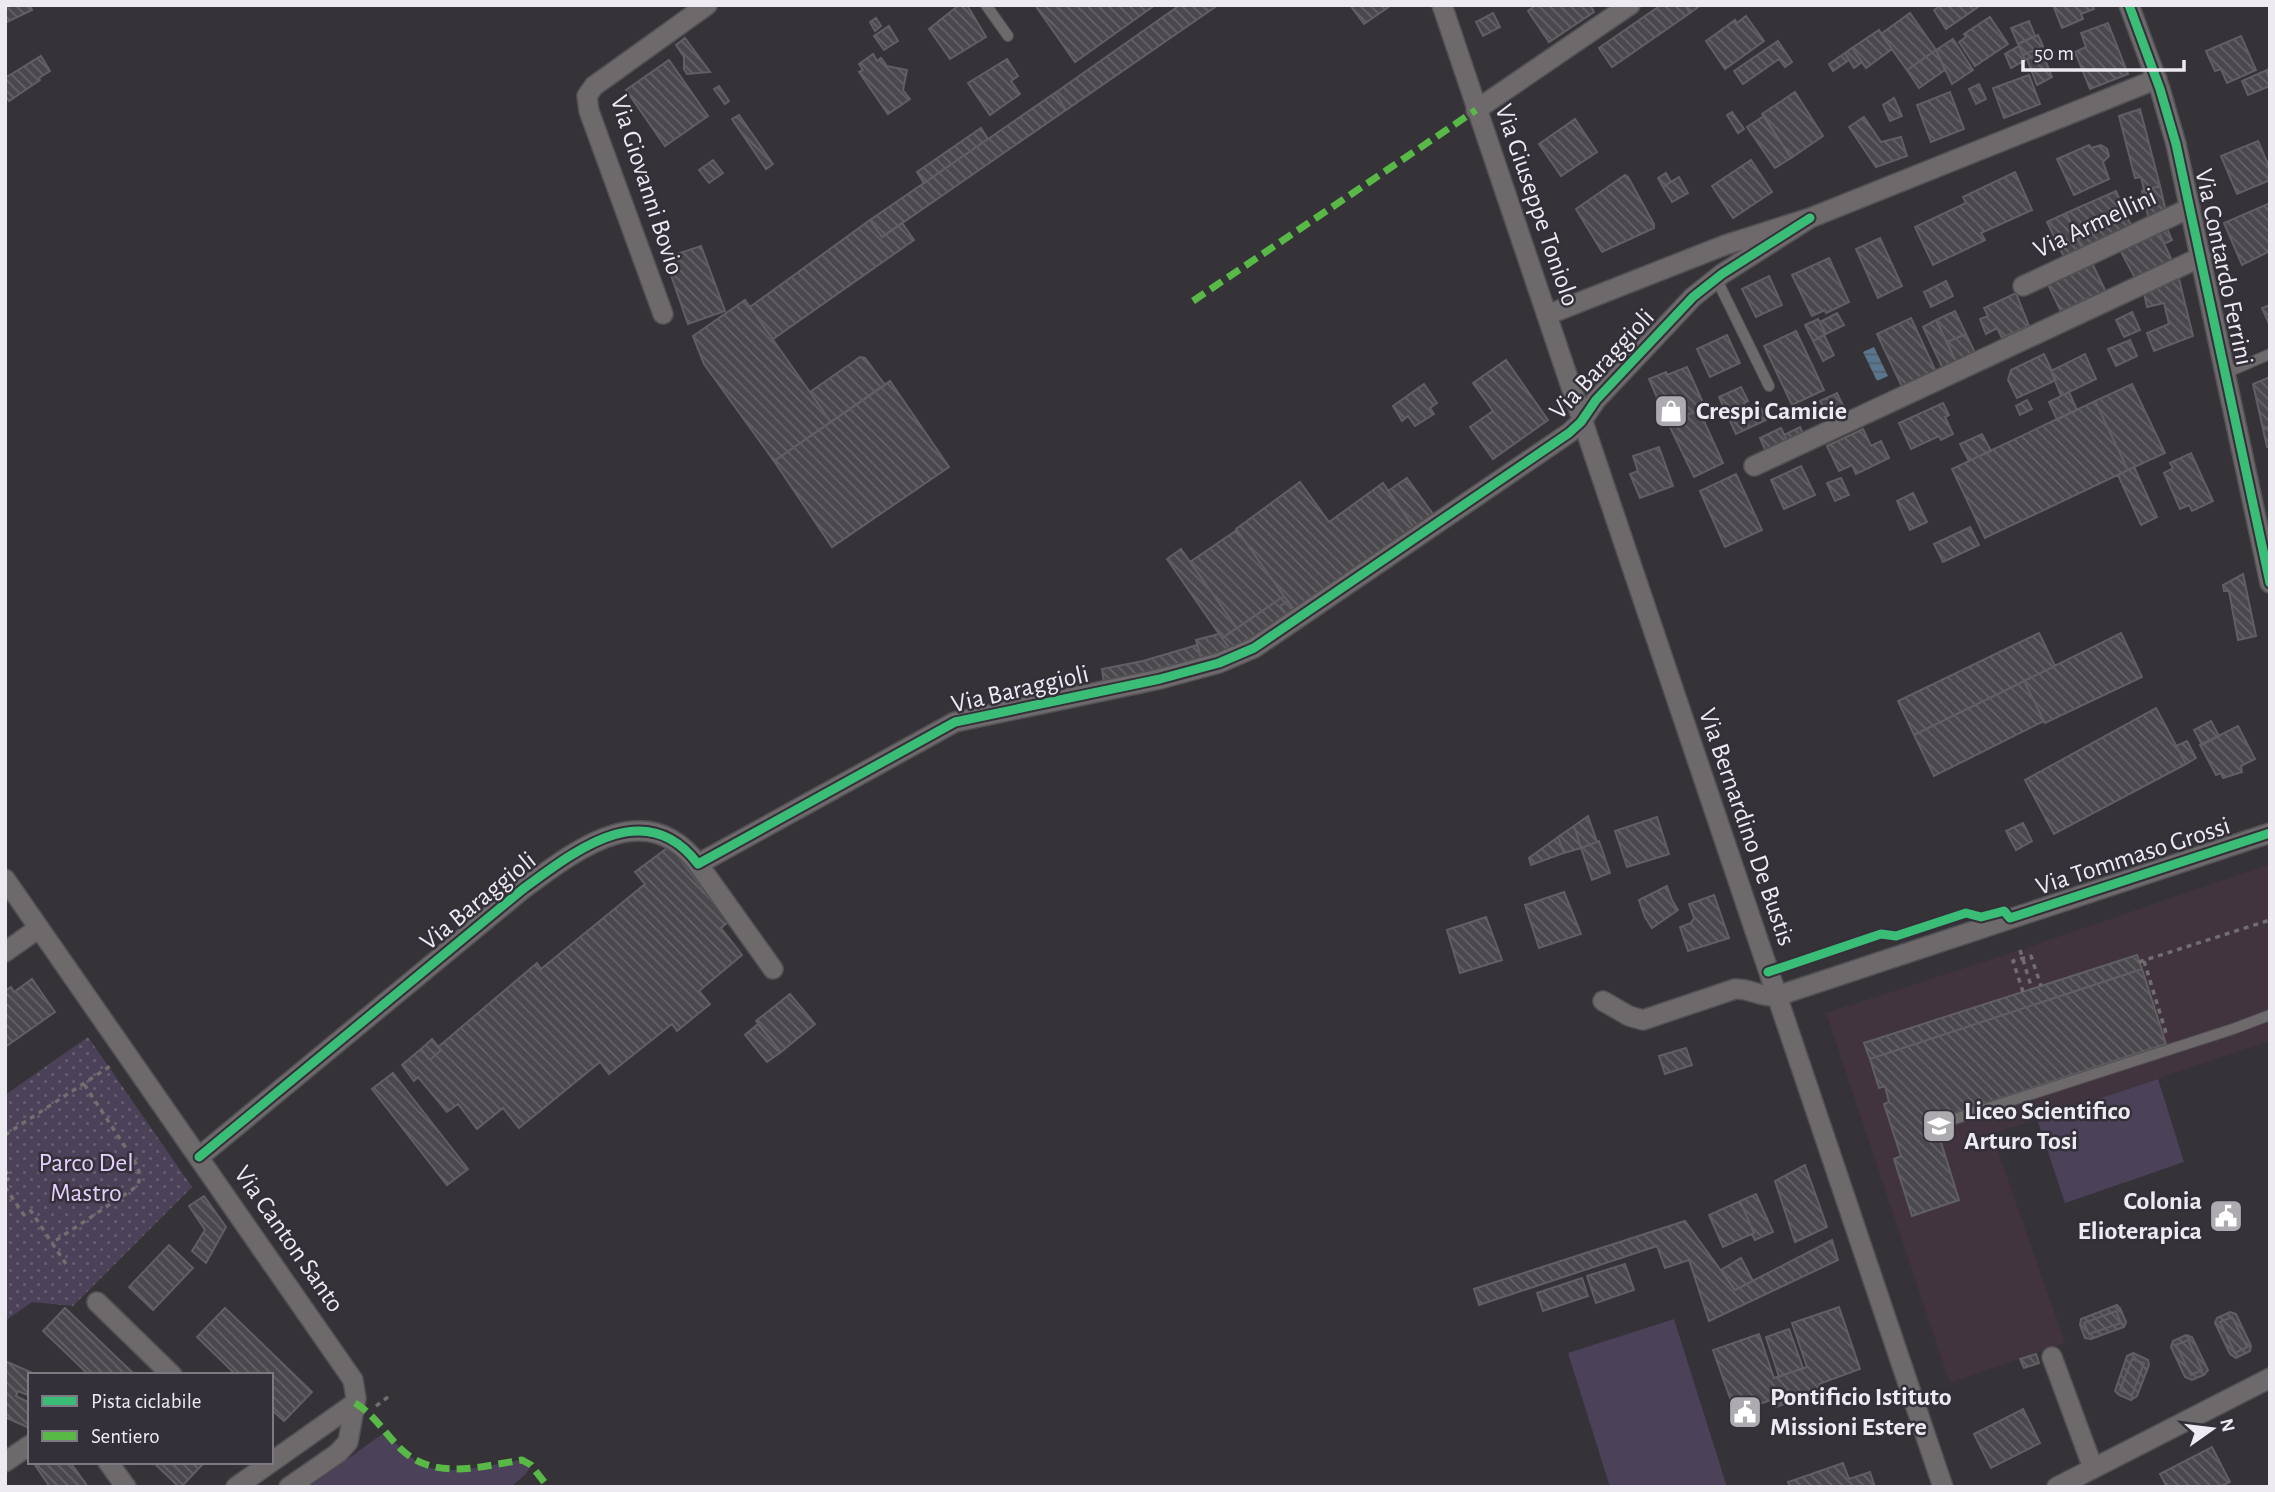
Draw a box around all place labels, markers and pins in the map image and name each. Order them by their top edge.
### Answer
shop icon: Crespi Camicie [1652,392,1690,430]
place label: Crespi Camicie [1696,398,1847,424]
place label: Liceo Scientifico Arturo Tosi [1964,1098,2131,1154]
school or university icon: Liceo Scientifico Arturo Tosi [1920,1107,1958,1145]
place label: Colonia Elioterapica [2077,1188,2202,1244]
public building icon: Colonia Elioterapica [2207,1197,2245,1235]
place label: Pontificio Istituto Missioni Estere [1770,1384,1952,1440]
public building icon: Pontificio Istituto Missioni Estere [1726,1393,1764,1431]

